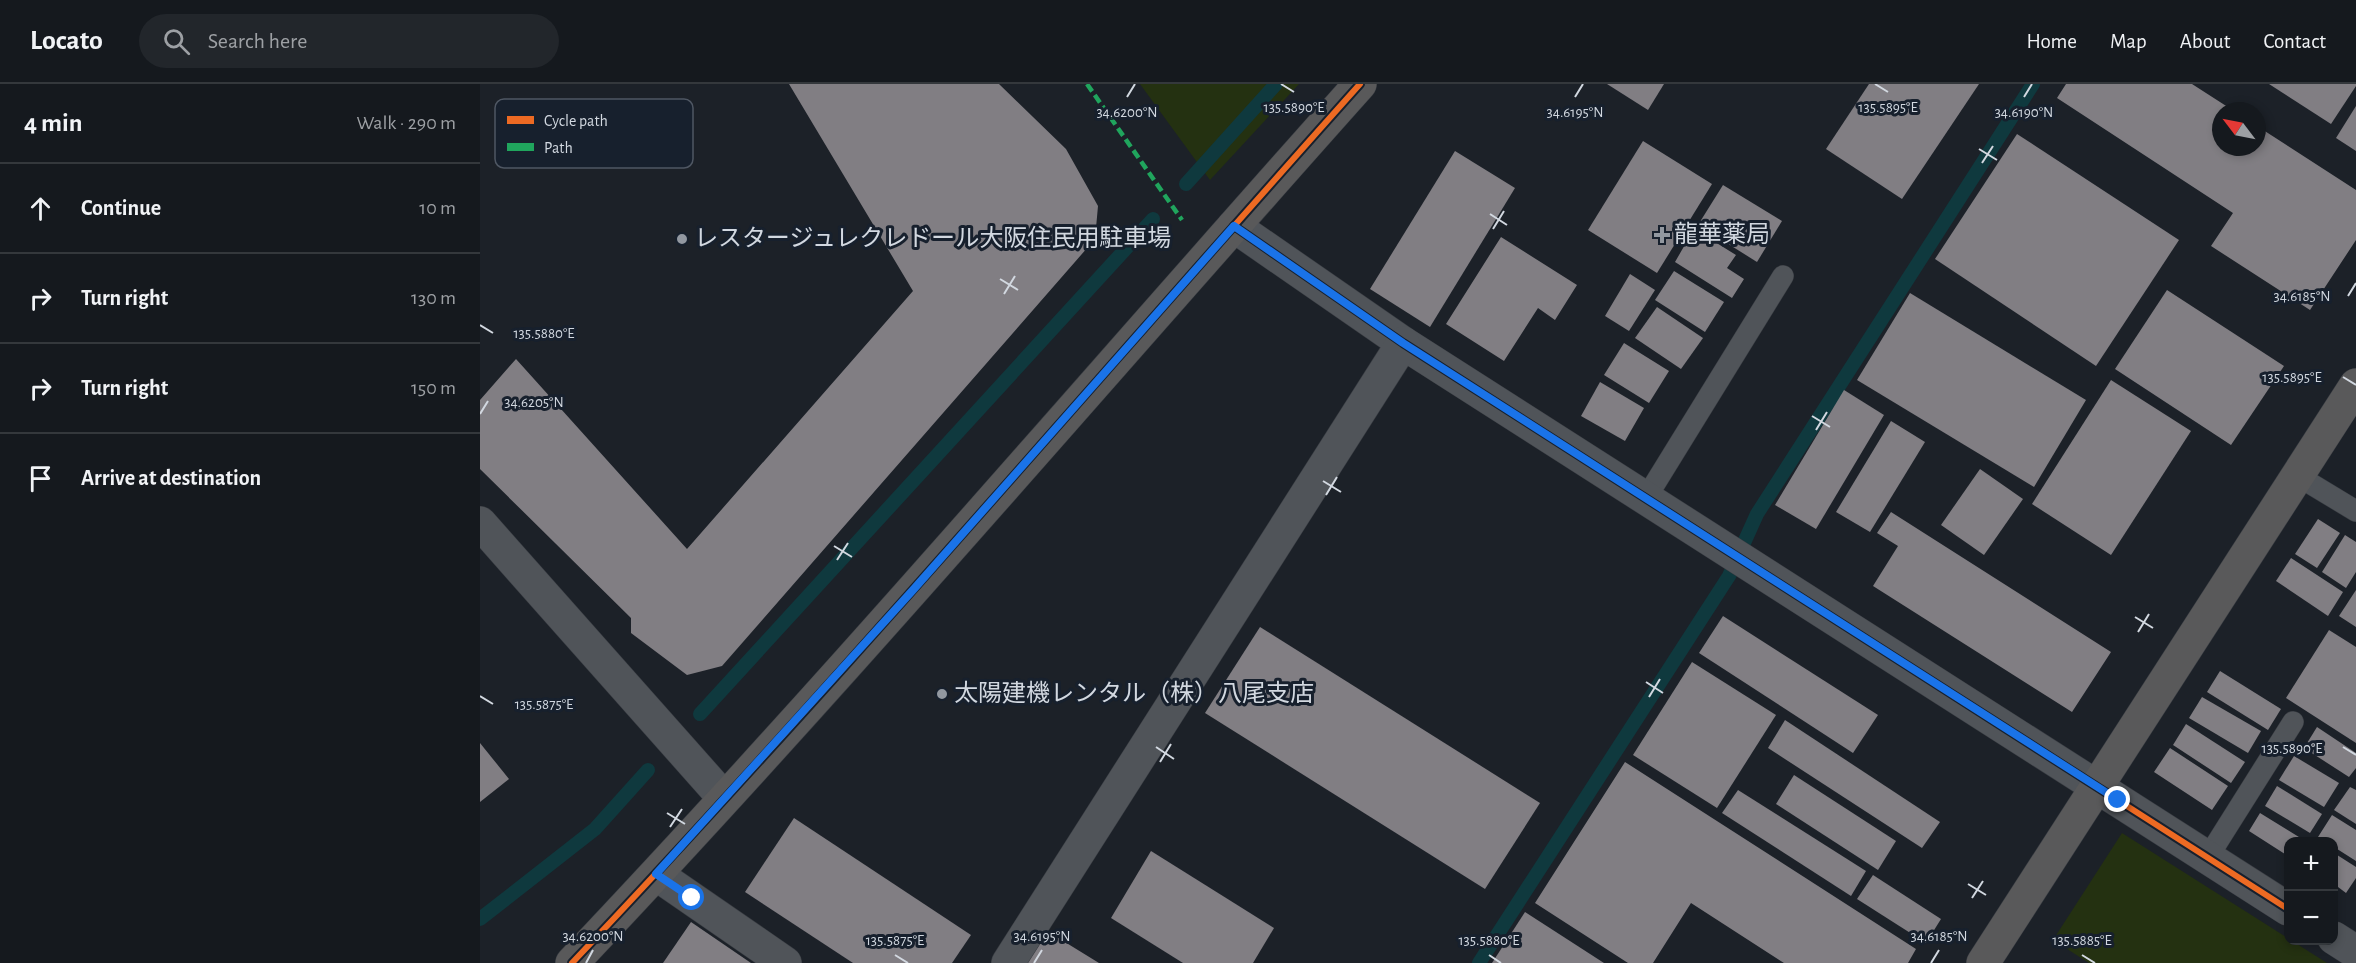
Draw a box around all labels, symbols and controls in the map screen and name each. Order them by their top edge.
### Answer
search box [139,14,559,68]
icon: search [160,25,193,58]
text: Locato [30,27,103,55]
text: Search here [208,30,307,52]
text: Home [2026,31,2077,52]
text: Map [2110,31,2147,52]
text: About [2180,31,2230,52]
text: Contact [2263,31,2326,52]
legend [495,99,693,168]
text: 135.5890°E [1263,100,1325,115]
text: 135.5895°E [1858,100,1918,115]
north arrow [2212,102,2266,156]
text: 34.6200°N [1096,105,1158,120]
text: 34.6195°N [1546,105,1604,120]
text: 34.6190°N [1995,105,2053,120]
text: 4 min [24,110,83,136]
text: Walk · 290 m [356,113,456,133]
text: Cycle path [544,113,608,130]
text: Path [544,140,573,156]
icon: ahead [24,192,57,225]
text: Continue [81,197,161,219]
text: 10 m [419,198,456,218]
place label: 龍華薬局 [1674,221,1770,247]
place label: レスタージュレクレドール大阪住民用駐車場 [694,225,1171,251]
marker: 龍華薬局 [1655,228,1669,242]
marker: レスタージュレクレドール大阪住民用駐車場 [675,232,689,246]
icon: right [24,282,57,315]
text: Turn right [81,287,168,309]
text: 130 m [411,288,456,308]
text: 34.6185°N [2273,289,2331,304]
text: 135.5880°E [513,326,575,341]
text: 135.5895°E [2262,370,2322,385]
icon: right [24,372,57,405]
text: Turn right [81,377,168,399]
text: 150 m [411,378,456,398]
text: 34.6205°N [504,395,564,410]
icon: arrive [24,462,57,495]
text: Arrive at destination [81,467,261,489]
place label: 太陽建機レンタル（株）八尾支店 [954,680,1314,706]
marker: 太陽建機レンタル（株）八尾支店 [935,687,949,701]
text: 135.5875°E [515,697,573,712]
text: 135.5890°E [2261,741,2323,756]
route end [2104,786,2130,812]
map controls [2284,837,2338,945]
button: + [2284,837,2338,891]
route start [678,884,704,910]
button: − [2284,891,2338,945]
text: 34.6200°N [562,929,624,944]
text: 34.6195°N [1013,929,1071,944]
text: 34.6185°N [1910,929,1968,944]
text: 135.5875°E [866,933,924,948]
text: 135.5880°E [1458,933,1520,948]
text: 135.5885°E [2052,933,2112,948]

